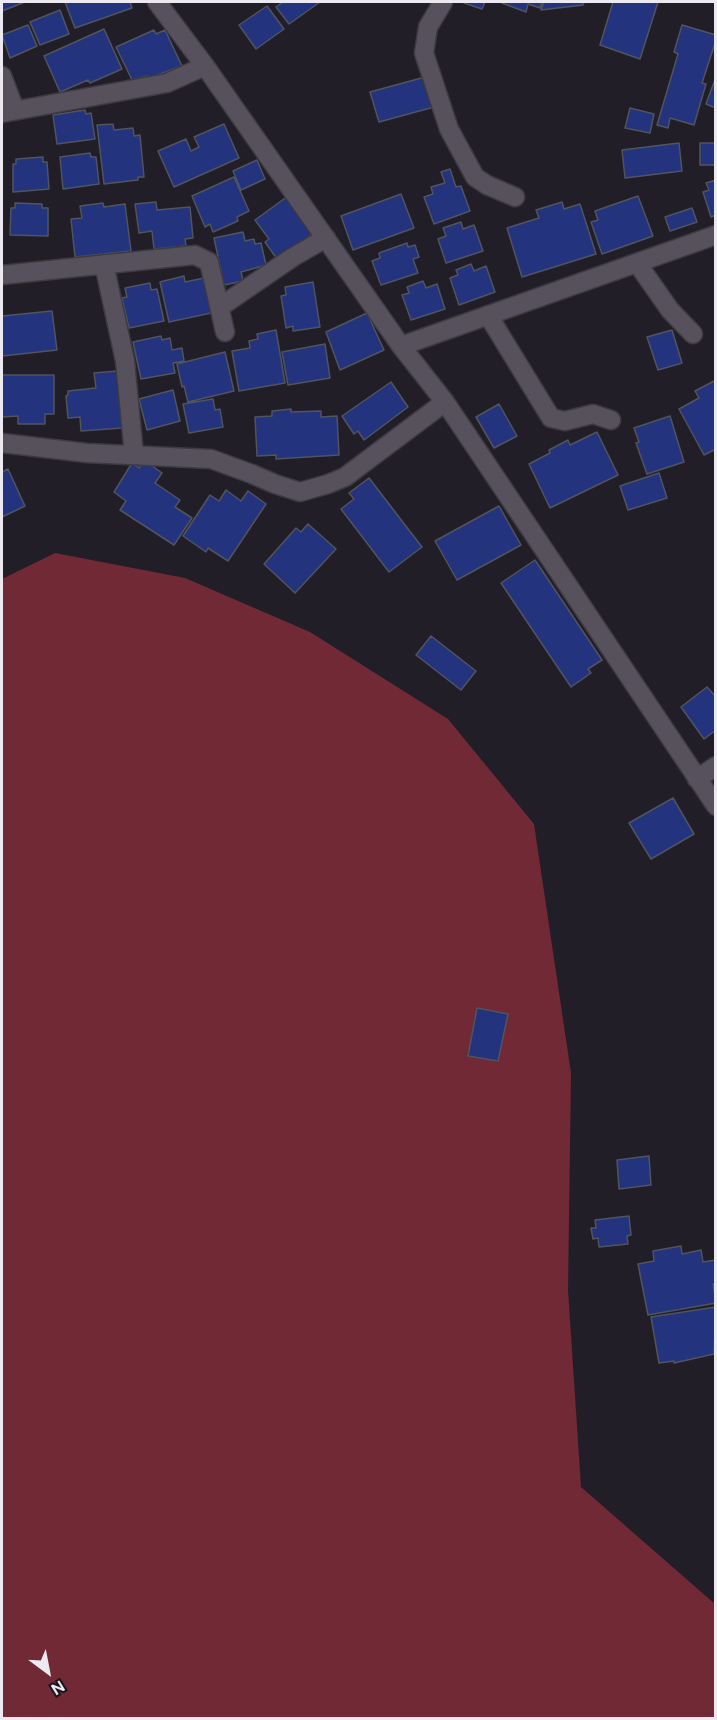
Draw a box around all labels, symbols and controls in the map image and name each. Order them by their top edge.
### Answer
north arrow [18,1642,78,1702]
text: N [48,1676,68,1699]

